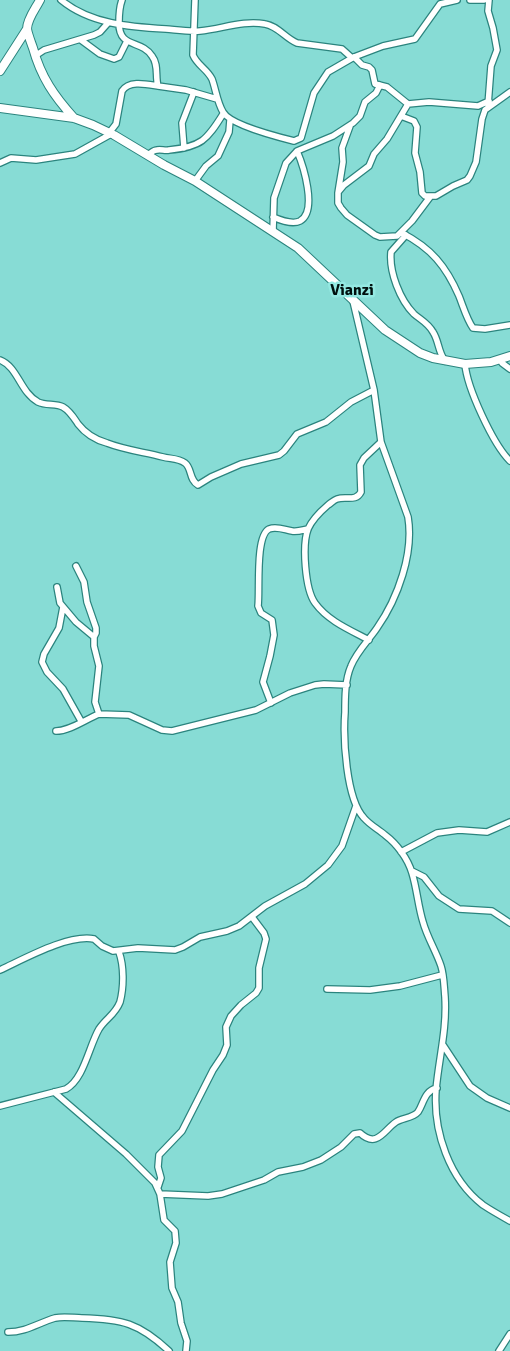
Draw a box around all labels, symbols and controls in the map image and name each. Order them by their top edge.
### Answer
district label: Vianzi [330,281,374,301]

